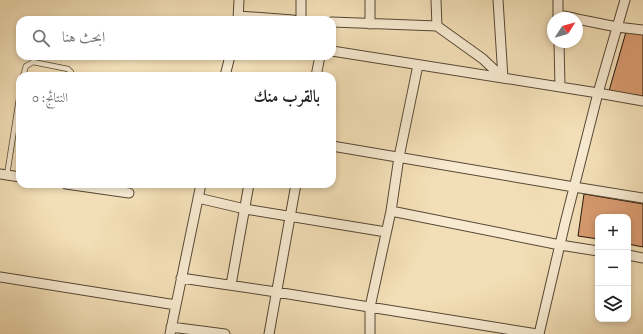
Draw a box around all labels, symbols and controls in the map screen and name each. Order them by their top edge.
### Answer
north arrow [547,12,583,48]
search box [16,16,336,60]
icon: search [30,27,52,49]
text: ابحث هنا [62,28,105,47]
text: بالقرب منك [254,86,320,108]
text: النتائج: 0 [32,90,68,106]
map controls [595,214,631,322]
button: + [595,214,631,250]
button: − [595,250,631,286]
button: layers [595,286,631,322]

